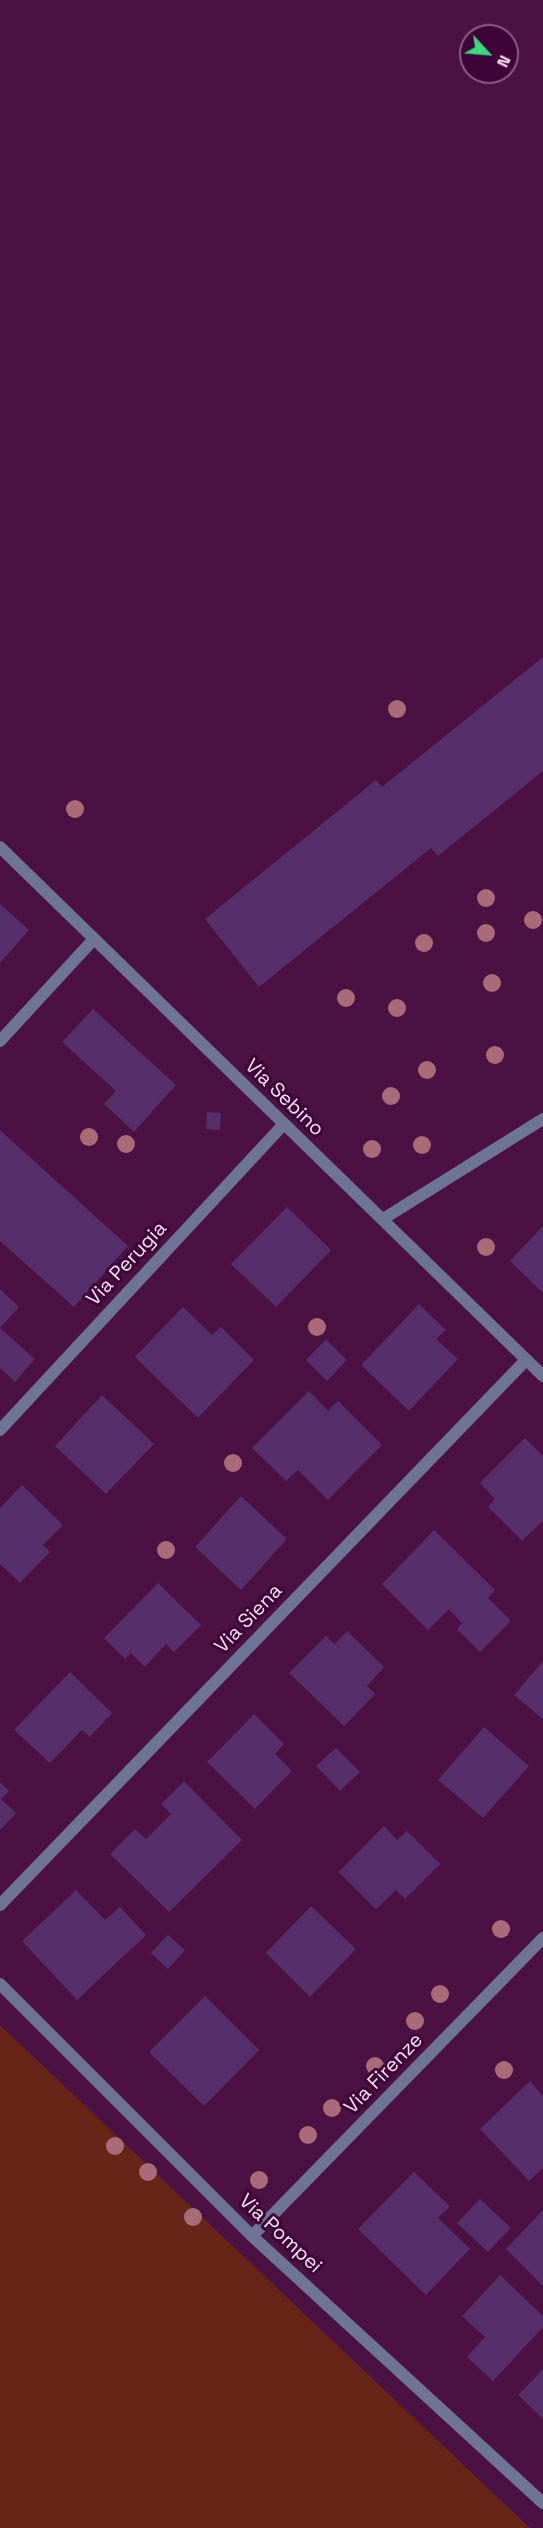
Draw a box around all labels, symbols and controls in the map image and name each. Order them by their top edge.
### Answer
north arrow [459,24,519,84]
text: N [492,52,516,71]
street label: Via Sebino [240,1054,328,1142]
street label: Via Perugia [82,1217,172,1311]
street label: Via Siena [210,1579,288,1659]
street label: Via Firenze [340,2029,428,2119]
street label: Via Pompei [233,2189,327,2279]

